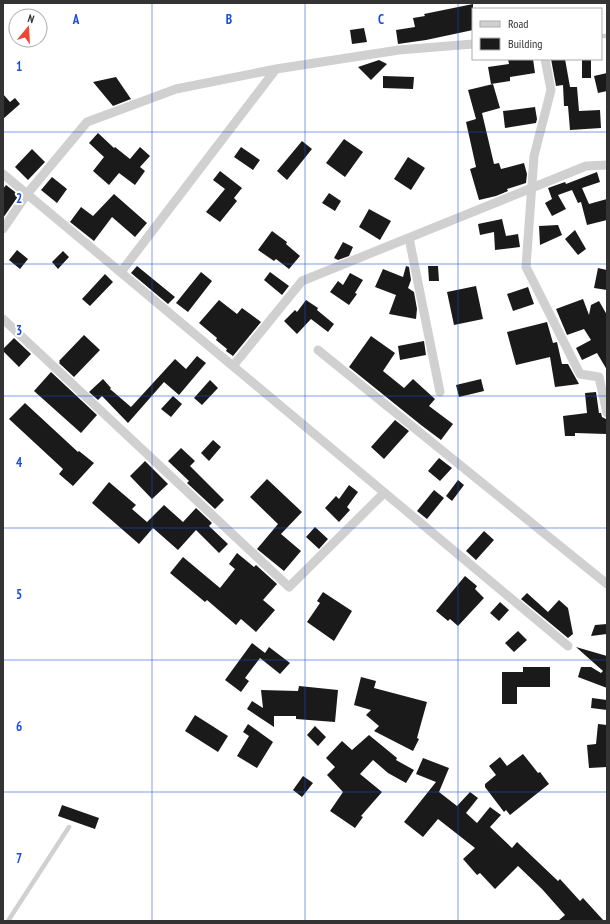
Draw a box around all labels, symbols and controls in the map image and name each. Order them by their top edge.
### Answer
north arrow [8,8,48,48]
legend [472,8,602,60]
text: N [26,11,36,26]
text: A [72,11,80,28]
text: B [226,11,232,28]
text: C [378,11,384,28]
text: Road [508,16,528,31]
text: Building [508,36,543,51]
text: 1 [16,58,22,75]
text: 2 [16,190,22,207]
text: 3 [16,322,22,339]
text: 4 [16,454,23,471]
text: 5 [16,586,22,603]
text: 6 [16,718,22,735]
text: 7 [16,850,22,867]

